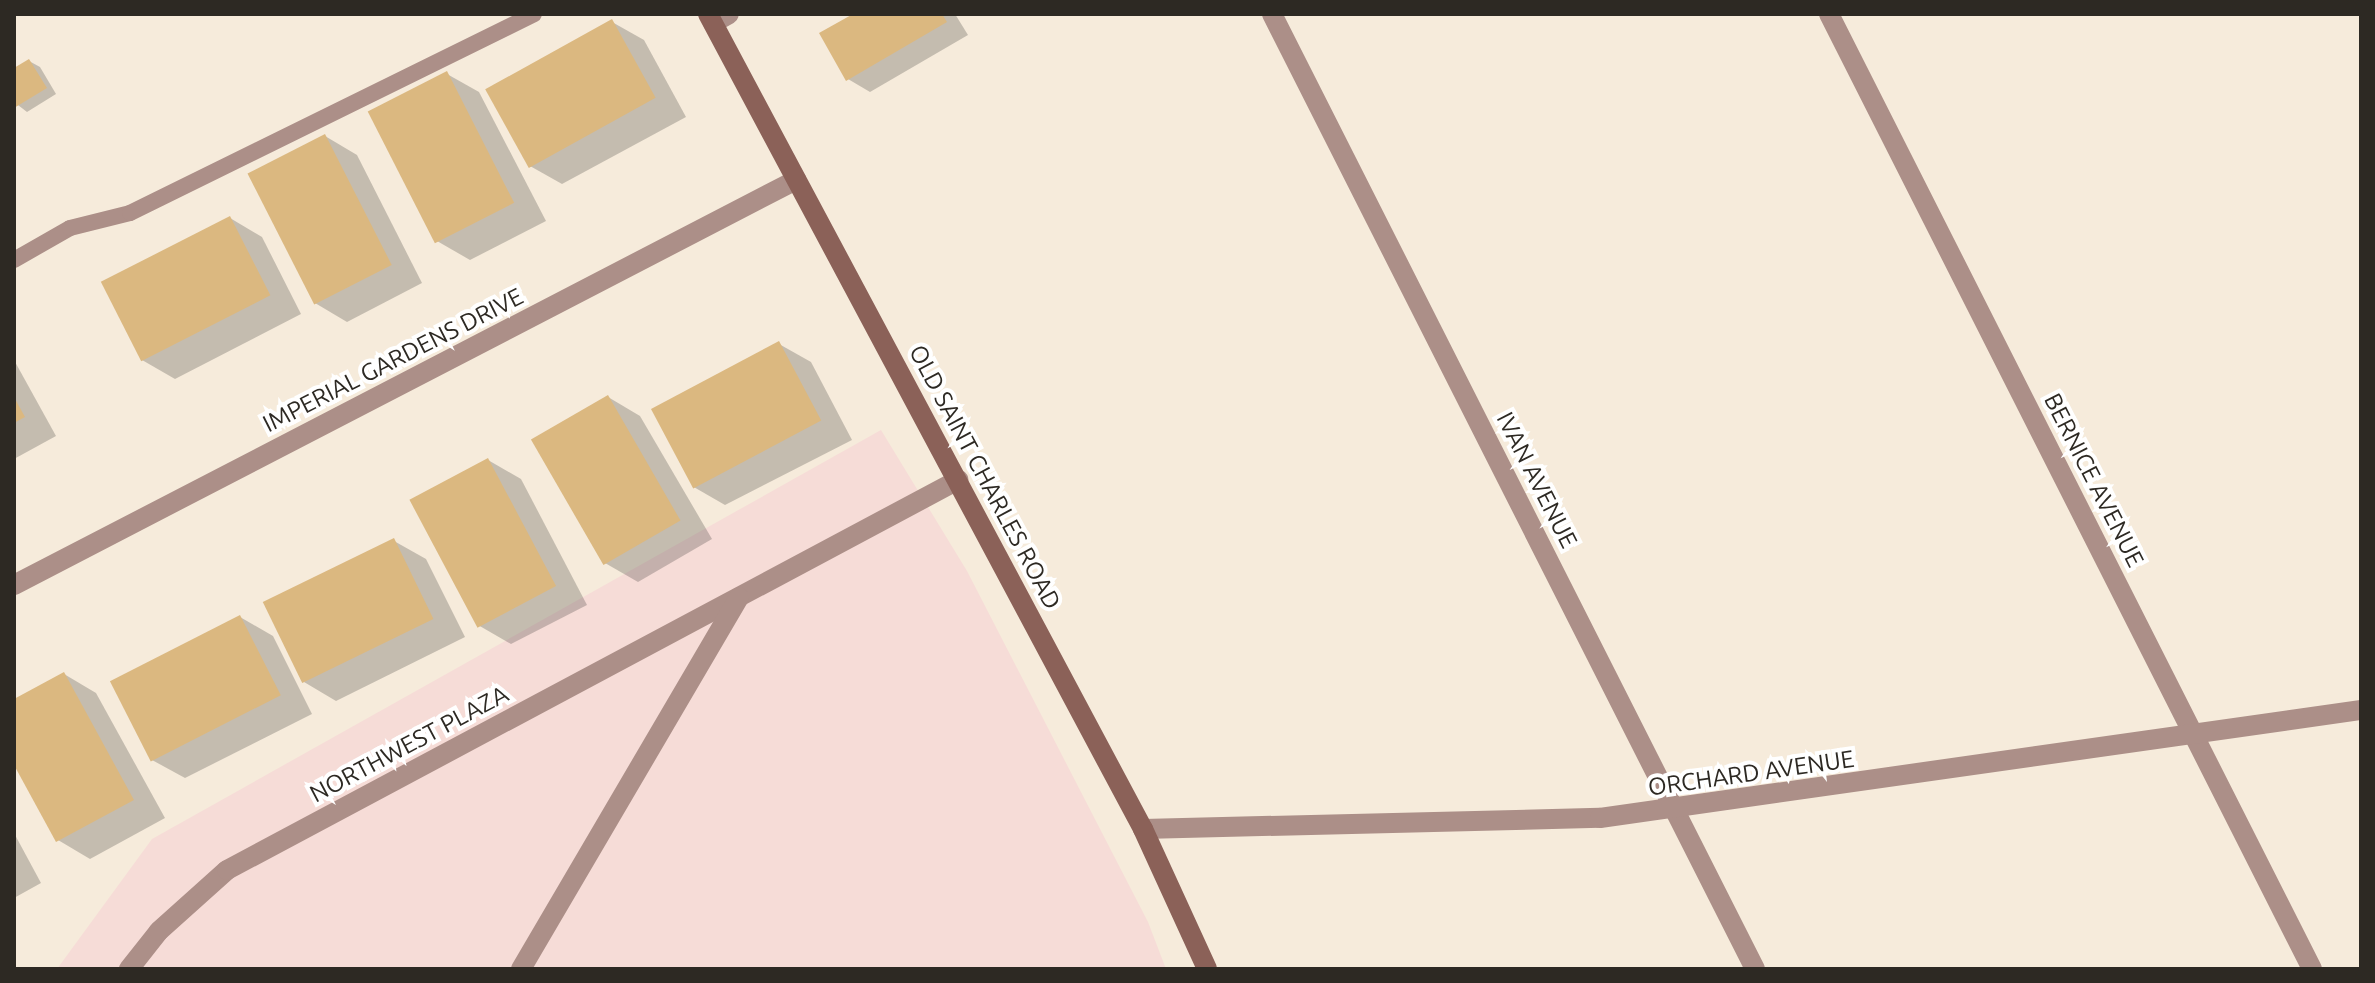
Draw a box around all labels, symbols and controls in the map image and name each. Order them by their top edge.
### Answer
street label: IMPERIAL GARDENS DRIVE [258,282,528,438]
street label: OLD SAINT CHARLES ROAD [903,340,1067,614]
street label: BERNICE AVENUE [2038,389,2150,571]
street label: IVAN AVENUE [1490,407,1584,553]
street label: NORTHWEST PLAZA [305,679,513,809]
street label: ORCHARD AVENUE [1646,744,1856,802]

